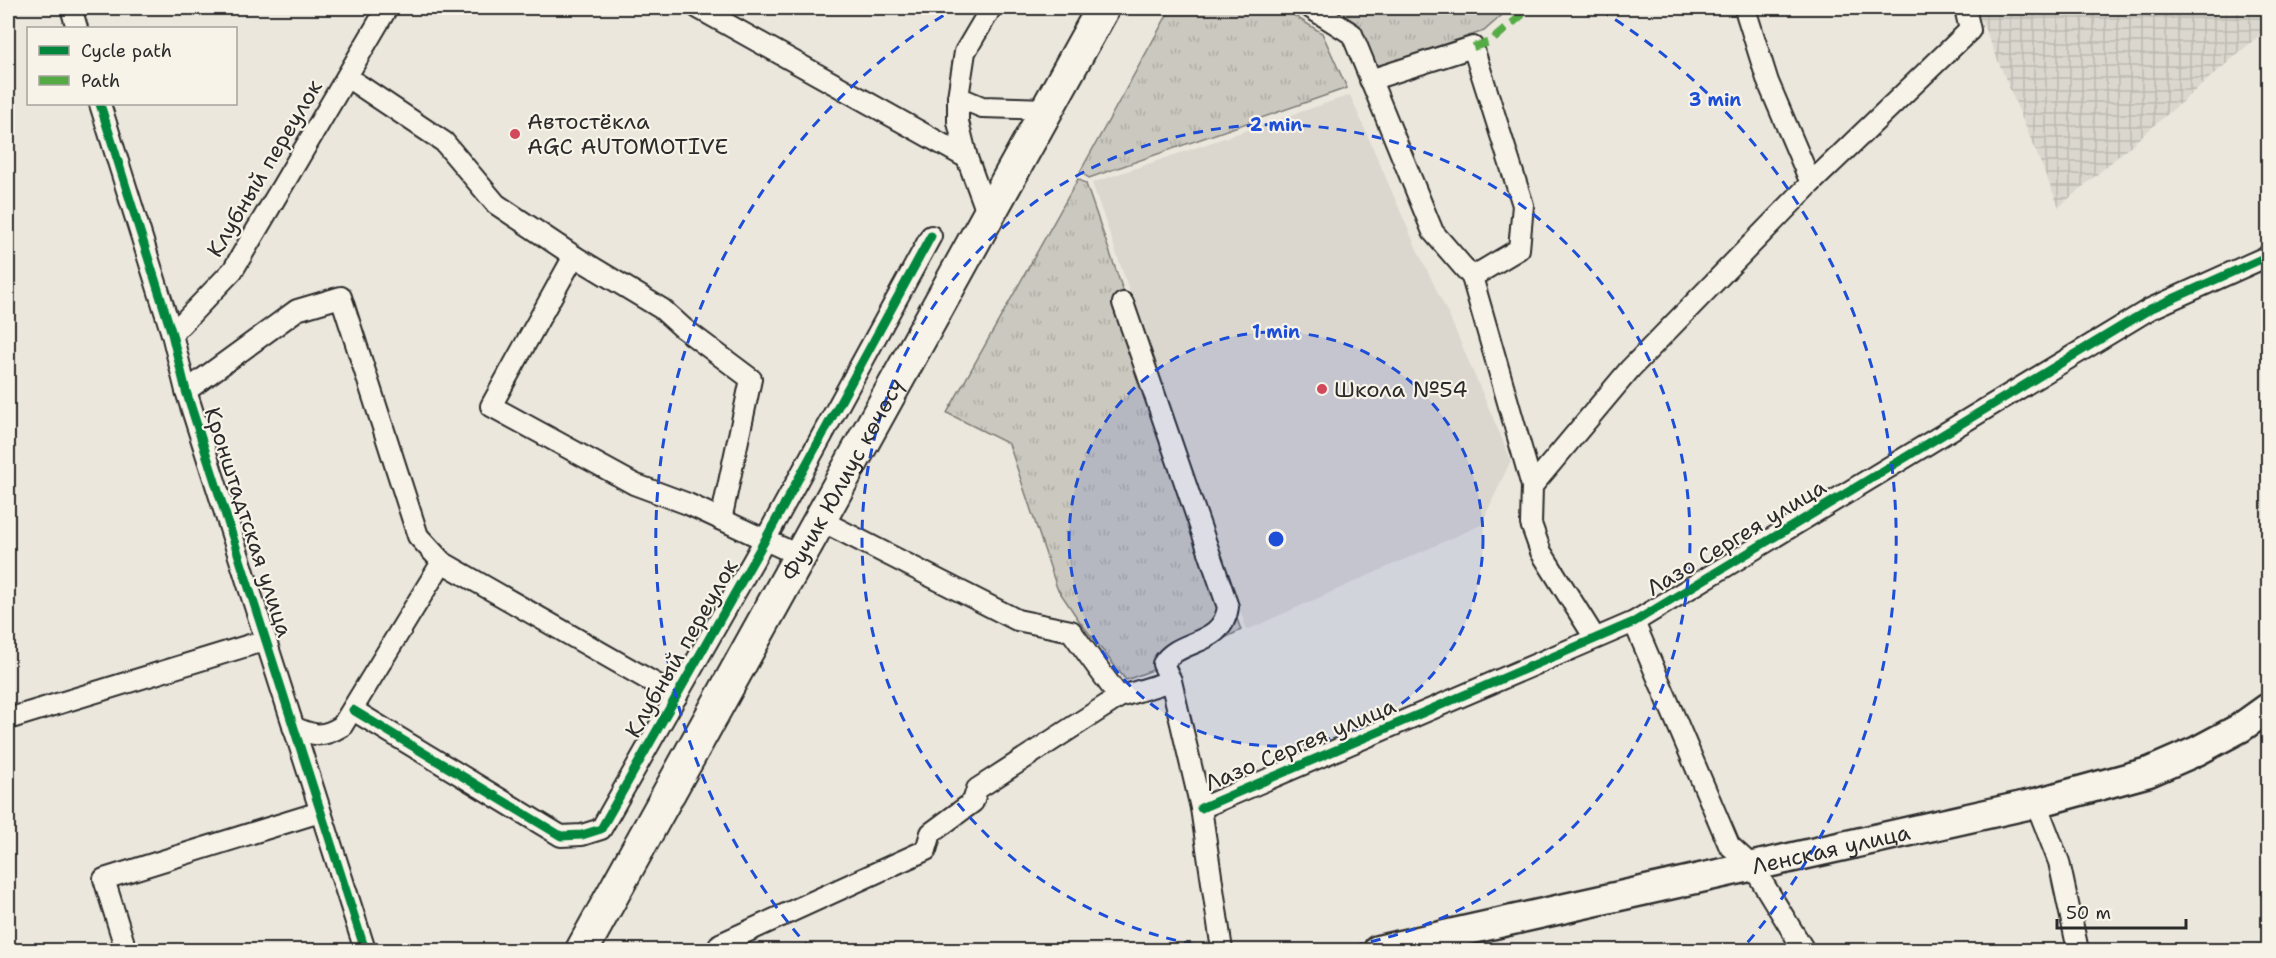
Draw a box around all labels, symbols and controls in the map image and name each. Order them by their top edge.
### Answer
legend [27,27,237,105]
text: Cycle path [81,39,172,63]
text: Path [81,69,120,93]
street label: Клубный переулок [200,74,329,262]
text: 3 min [1689,88,1741,112]
place label: Автостёкла AGC AUTOMOTIVE [527,107,728,161]
text: 2 min [1250,113,1302,137]
marker: Автостёкла AGC AUTOMOTIVE [508,127,522,141]
text: 1 min [1252,320,1300,344]
street label: Фучик Юлиус көчөсү [775,373,910,586]
place label: Школа №54 [1334,375,1468,404]
marker: Школа №54 [1315,382,1329,396]
street label: Кронштадтская улица [198,404,300,641]
street label: Лазо Сергея улица [1641,472,1832,603]
centre of rings [1266,529,1286,549]
street label: Клубный переулок [618,553,745,743]
street label: Лазо Сергея улица [1200,691,1400,798]
street label: Ленская улица [1749,817,1913,881]
scale bar [2057,892,2186,930]
text: 50 m [2066,901,2111,925]

